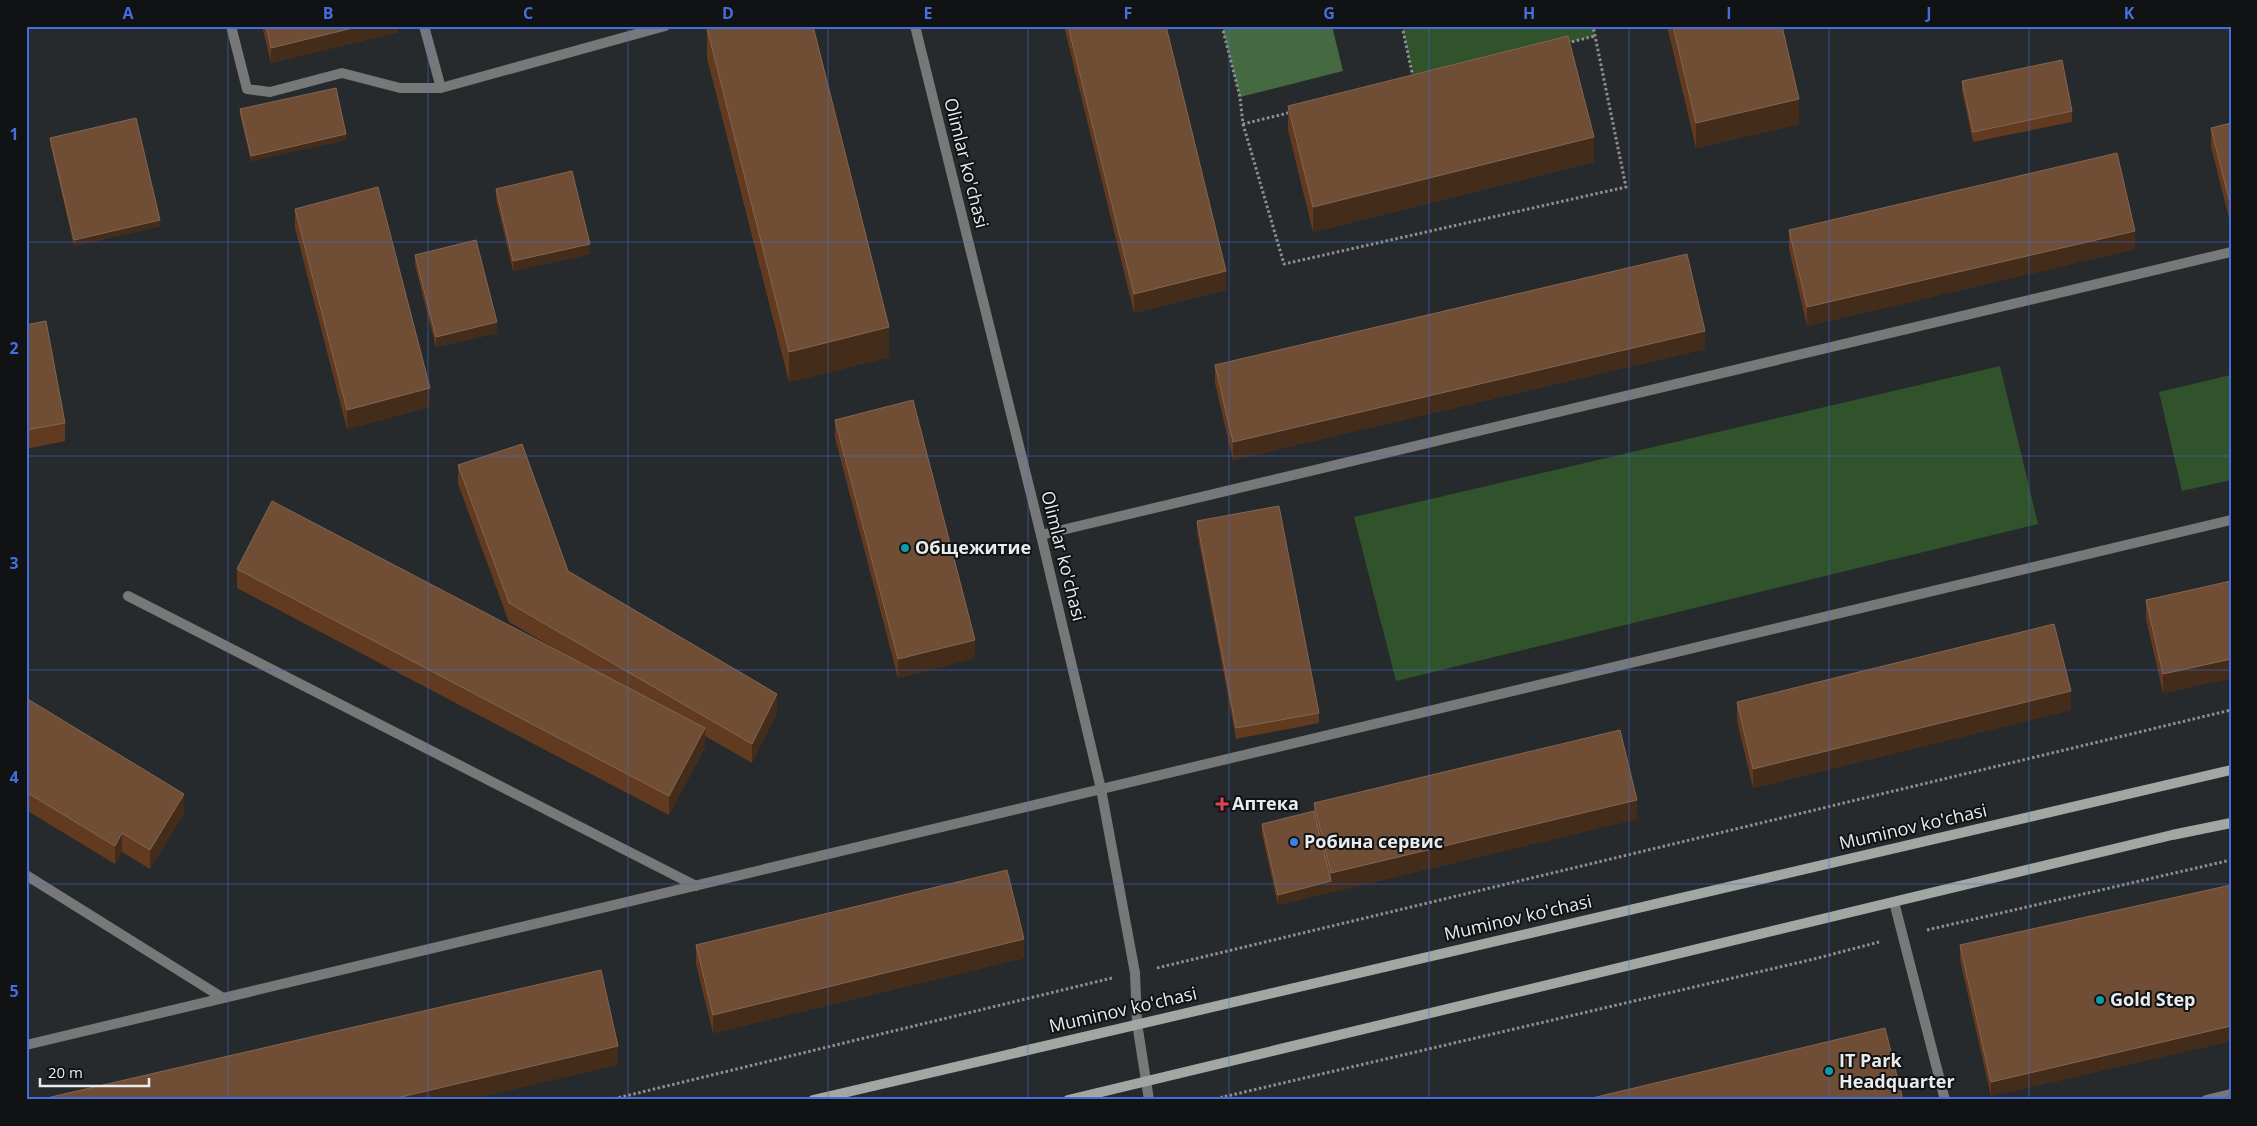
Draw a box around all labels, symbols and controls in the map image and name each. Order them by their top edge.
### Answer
text: A [122,2,134,24]
text: B [323,2,333,24]
text: C [523,2,533,24]
text: D [722,2,734,24]
text: E [924,2,933,24]
text: F [1124,2,1132,24]
text: G [1323,2,1335,24]
text: H [1523,2,1535,24]
text: I [1726,2,1732,24]
text: J [1924,2,1932,24]
text: K [2124,2,2135,24]
street label: Olimlar ko'chasi [939,95,995,230]
text: 1 [9,123,19,145]
text: 2 [9,337,19,359]
street label: Olimlar ko'chasi [1036,488,1092,623]
place label: Общежитие [915,535,1031,559]
marker: Общежитие [899,542,911,554]
text: 3 [9,552,19,574]
text: 4 [9,766,19,788]
place label: Аптека [1232,791,1299,815]
street label: Muminov ko'chasi [1837,797,1989,855]
marker: Аптека [1216,798,1228,810]
place label: Робина сервис [1304,829,1443,853]
marker: Робина сервис [1288,836,1300,848]
street label: Muminov ko'chasi [1442,888,1594,946]
text: 5 [9,980,19,1002]
street label: Muminov ko'chasi [1047,980,1199,1038]
place label: Gold Step [2110,987,2196,1011]
marker: Gold Step [2094,994,2106,1006]
place label: IT Park Headquarter [1839,1048,1955,1093]
scale bar [40,1056,149,1088]
text: 20 m [48,1062,83,1082]
marker: IT Park Headquarter [1823,1065,1835,1077]

